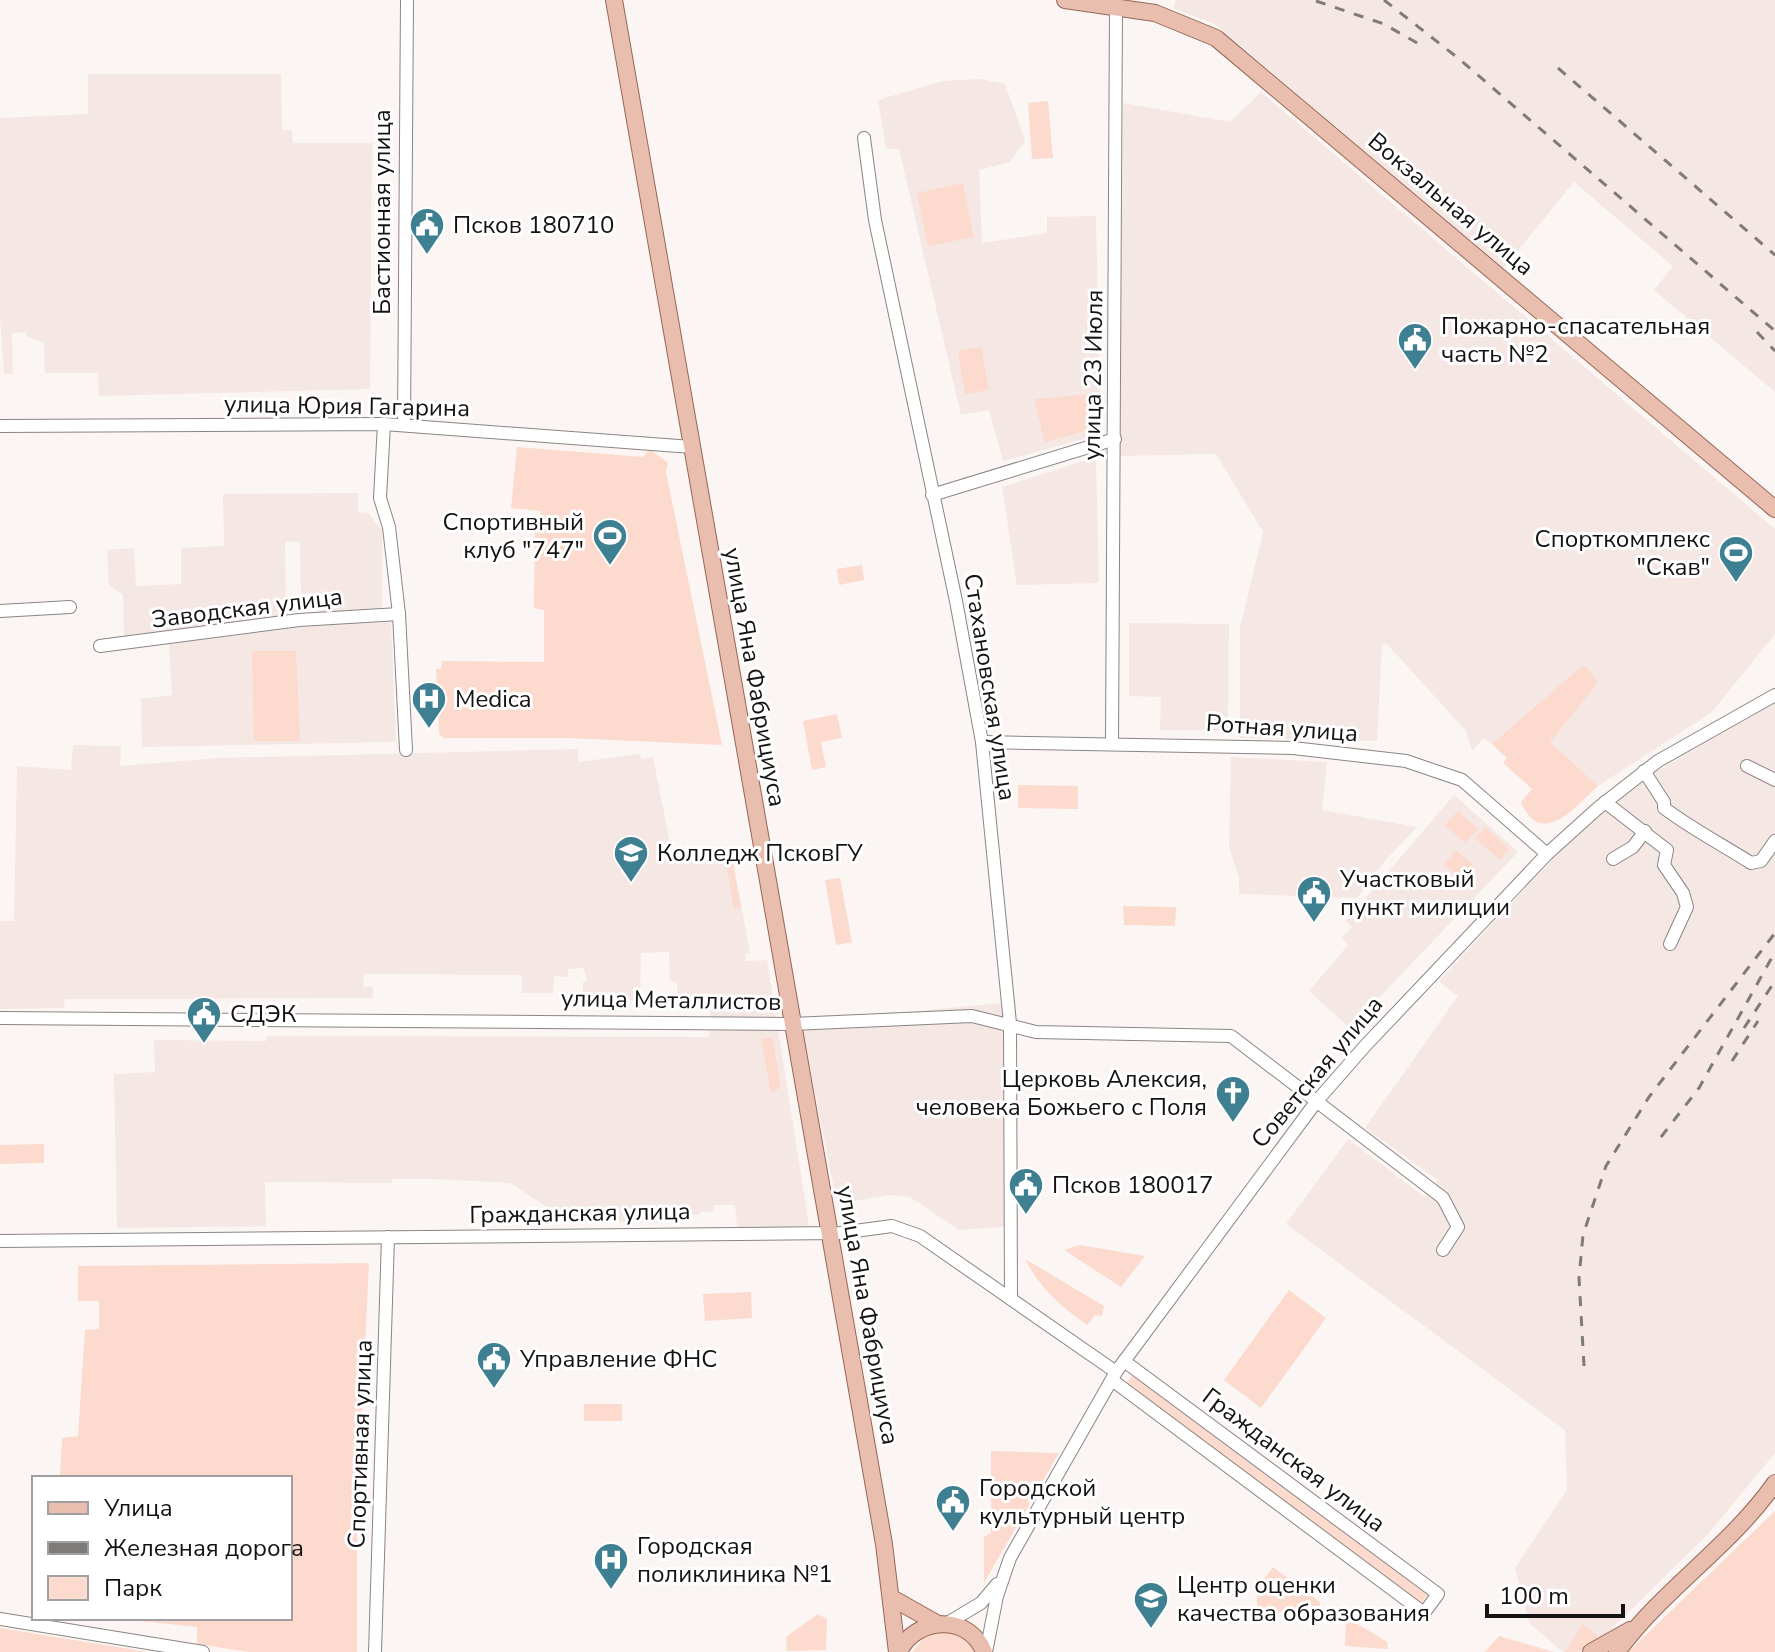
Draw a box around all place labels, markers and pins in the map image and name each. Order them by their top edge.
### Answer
public building icon: Псков 180710 [408,206,446,256]
place label: Псков 180710 [453,209,614,241]
place label: Пожарно-спасательная часть №2 [1441,310,1710,370]
public building icon: Пожарно-спасательная часть №2 [1396,321,1434,371]
place label: Спортивный клуб "747" [443,506,584,566]
sports icon: Спортивный клуб "747" [591,517,629,567]
place label: Спорткомплекс "Скав" [1535,523,1710,583]
sports icon: Спорткомплекс "Скав" [1717,534,1755,584]
hospital icon: Medica [410,680,448,730]
place label: Medica [455,683,532,715]
school or university icon: Колледж ПсковГУ [612,834,650,884]
place label: Колледж ПсковГУ [657,837,863,869]
place label: Участковый пункт милиции [1339,863,1510,923]
public building icon: Участковый пункт милиции [1295,874,1333,924]
public building icon: СДЭК [185,995,223,1045]
place label: СДЭК [230,998,297,1030]
place label: Церковь Алексия, человека Божьего с Поля [915,1063,1207,1123]
church icon: Церковь Алексия, человека Божьего с Поля [1214,1074,1252,1124]
public building icon: Псков 180017 [1007,1166,1045,1216]
place label: Псков 180017 [1052,1169,1213,1201]
public building icon: Управление ФНС [475,1340,513,1390]
place label: Управление ФНС [519,1343,717,1375]
place label: Городской культурный центр [979,1472,1185,1532]
public building icon: Городской культурный центр [934,1483,972,1533]
place label: Городская поликлиника №1 [637,1530,833,1590]
hospital icon: Городская поликлиника №1 [592,1541,630,1591]
place label: Центр оценки качества образования [1177,1569,1430,1629]
school or university icon: Центр оценки качества образования [1132,1580,1170,1630]

